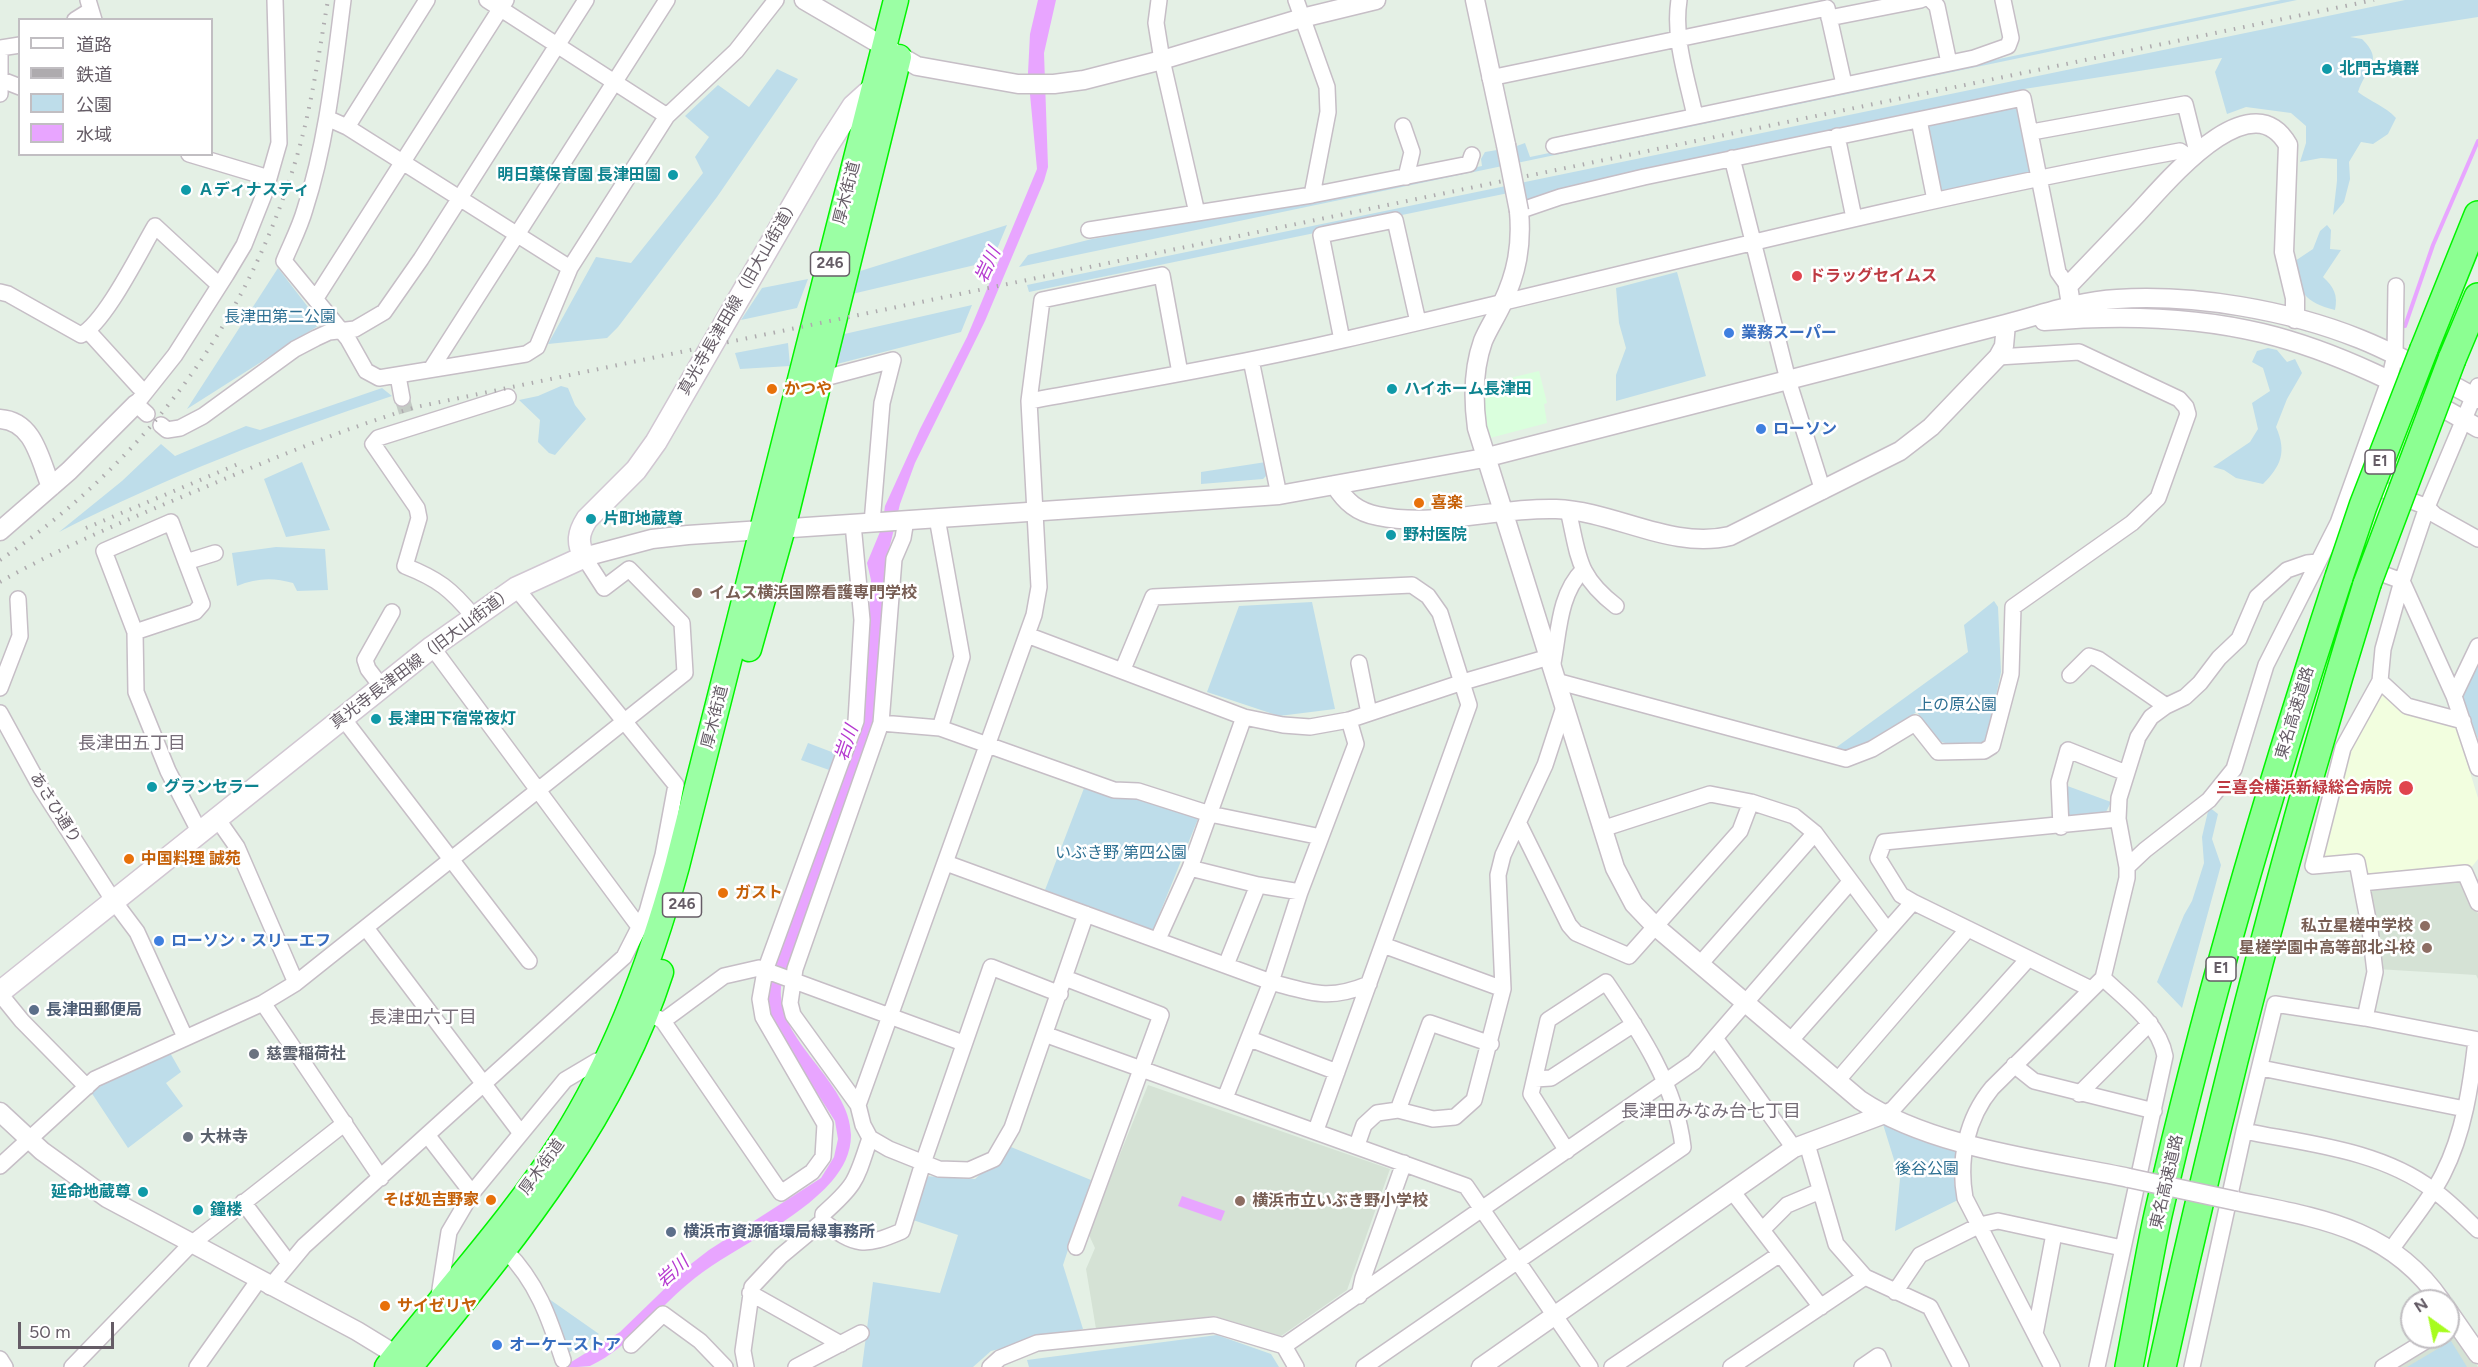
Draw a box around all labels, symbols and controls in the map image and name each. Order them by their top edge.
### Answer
legend [18,18,213,156]
text: 道路 [76,34,112,56]
place label: 北門古墳群 [2339,59,2419,79]
marker: 北門古墳群 [2320,62,2334,76]
text: 鉄道 [76,64,112,86]
text: 公園 [76,94,112,116]
text: 水域 [76,124,112,146]
street label: 厚木街道 [830,160,864,226]
place label: 明日葉保育園 長津田園 [497,165,661,185]
marker: 明日葉保育園 長津田園 [666,168,680,182]
place label: Ａディナスティ [198,180,310,200]
marker: Ａディナスティ [179,183,193,197]
street label: 真光寺長津田線（旧大山街道） [675,195,803,399]
water label: 岩川 [971,244,1005,286]
road number: 246 [810,252,850,276]
place label: ドラッグセイムス [1809,266,1937,286]
marker: ドラッグセイムス [1790,269,1804,283]
park label: 長津田第二公園 [224,307,336,327]
place label: 業務スーパー [1741,323,1837,343]
marker: 業務スーパー [1722,326,1736,340]
place label: かつや [784,379,832,399]
place label: ハイホーム長津田 [1404,379,1532,399]
marker: かつや [765,382,779,396]
marker: ハイホーム長津田 [1385,382,1399,396]
place label: ローソン [1773,419,1837,439]
marker: ローソン [1754,422,1768,436]
road number: E1 [2365,450,2395,474]
place label: 喜楽 [1431,493,1463,513]
marker: 喜楽 [1412,496,1426,510]
place label: 片町地蔵尊 [603,509,683,529]
marker: 片町地蔵尊 [584,512,598,526]
place label: 野村医院 [1403,525,1467,545]
marker: 野村医院 [1384,528,1398,542]
street label: 真光寺長津田線（旧大山街道） [327,583,517,733]
place label: イムス横浜国際看護専門学校 [709,583,917,603]
marker: イムス横浜国際看護専門学校 [690,586,704,600]
street label: 東名高速道路 [2272,664,2318,762]
street label: 厚木街道 [698,684,732,750]
park label: 上の原公園 [1917,695,1997,715]
place label: 長津田下宿常夜灯 [388,709,516,729]
marker: 長津田下宿常夜灯 [369,712,383,726]
water label: 岩川 [831,722,863,764]
district label: 長津田五丁目 [78,733,186,755]
street label: あさひ通り [26,769,84,847]
place label: グランセラー [164,777,260,797]
place label: 三喜会横浜新緑総合病院 [2216,778,2392,798]
marker: 三喜会横浜新緑総合病院 [2397,779,2415,797]
marker: グランセラー [145,780,159,794]
park label: いぶき野 第四公園 [1055,843,1187,863]
place label: 中国料理 誠苑 [141,849,241,869]
marker: 中国料理 誠苑 [122,852,136,866]
place label: ガスト [735,883,783,903]
marker: ガスト [716,886,730,900]
road number: 246 [662,893,702,917]
place label: 私立星槎中学校 [2301,916,2413,936]
marker: 私立星槎中学校 [2418,919,2432,933]
place label: ローソン・スリーエフ [171,931,331,951]
marker: ローソン・スリーエフ [152,934,166,948]
place label: 星槎学園中高等部北斗校 [2239,938,2415,958]
marker: 星槎学園中高等部北斗校 [2420,941,2434,955]
road number: E1 [2206,957,2236,981]
place label: 長津田郵便局 [46,1000,142,1020]
marker: 長津田郵便局 [27,1003,41,1017]
district label: 長津田六丁目 [369,1007,477,1029]
place label: 慈雲稲荷社 [266,1044,346,1064]
marker: 慈雲稲荷社 [247,1047,261,1061]
district label: 長津田みなみ台七丁目 [1621,1101,1801,1123]
place label: 大林寺 [200,1127,248,1147]
marker: 大林寺 [181,1130,195,1144]
street label: 東名高速道路 [2147,1133,2187,1231]
street label: 厚木街道 [515,1135,569,1199]
park label: 後谷公園 [1895,1159,1959,1179]
place label: 延命地蔵尊 [51,1182,131,1202]
marker: 延命地蔵尊 [136,1185,150,1199]
place label: そば処吉野家 [383,1190,479,1210]
place label: 横浜市立いぶき野小学校 [1252,1191,1428,1211]
marker: そば処吉野家 [484,1193,498,1207]
marker: 横浜市立いぶき野小学校 [1233,1194,1247,1208]
place label: 鐘楼 [210,1200,242,1220]
marker: 鐘楼 [191,1203,205,1217]
place label: 横浜市資源循環局緑事務所 [683,1222,875,1242]
marker: 横浜市資源循環局緑事務所 [664,1225,678,1239]
water label: 岩川 [652,1252,694,1292]
north arrow [2400,1289,2460,1349]
text: N [2411,1294,2431,1316]
place label: サイゼリヤ [397,1296,477,1316]
marker: サイゼリヤ [378,1299,392,1313]
scale bar [21,1310,117,1348]
text: 50 m [29,1321,71,1343]
place label: オーケーストア [509,1335,621,1355]
marker: オーケーストア [490,1338,504,1352]

